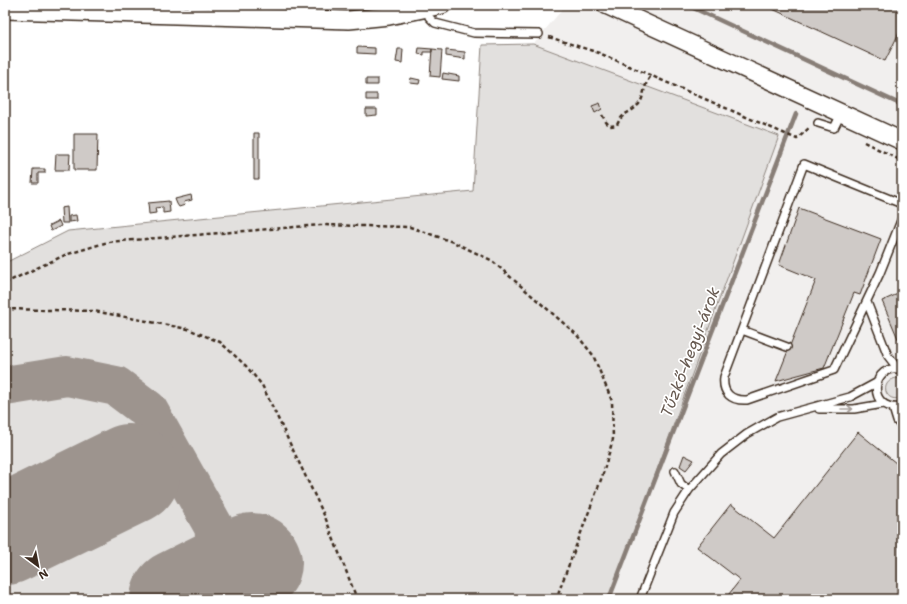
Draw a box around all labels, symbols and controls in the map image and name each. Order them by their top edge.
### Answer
water label: Tűzkő-hegyi-árok [656,284,724,420]
one-way arrow [840,405,853,413]
north arrow [18,546,58,586]
text: N [35,565,51,583]

